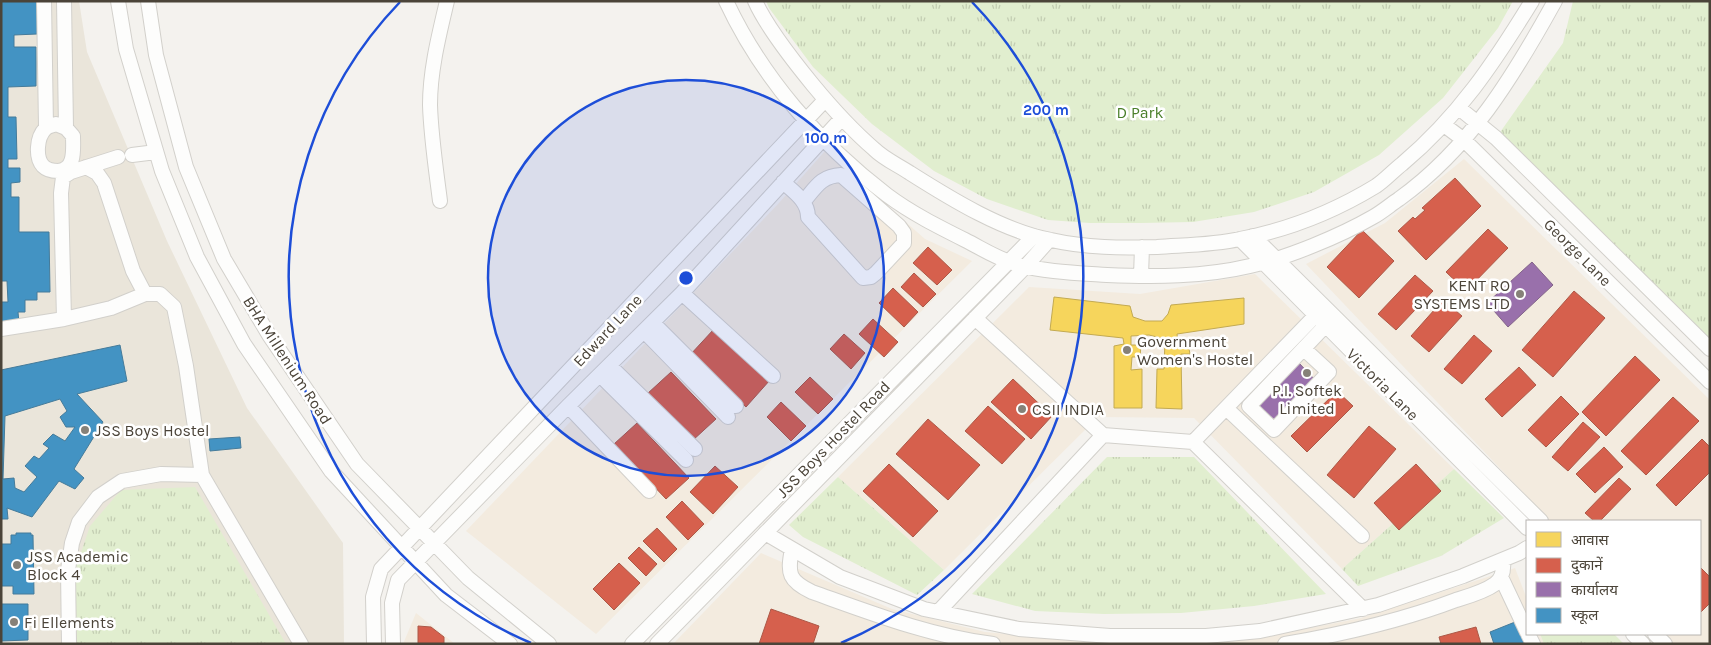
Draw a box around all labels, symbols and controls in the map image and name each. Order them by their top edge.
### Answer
text: 200 m [1023,101,1069,119]
park label: D Park [1117,103,1163,122]
text: 100 m [805,129,847,147]
street label: George Lane [1540,215,1615,290]
centre of rings [677,269,695,287]
place label: KENT RO SYSTEMS LTD [1413,276,1510,313]
marker: KENT RO SYSTEMS LTD [1514,288,1526,300]
street label: Edward Lane [569,290,646,371]
street label: BHA Millenium Road [239,293,336,428]
place label: Government Women's Hostel [1137,332,1253,369]
marker: Government Women's Hostel [1121,344,1133,356]
street label: Victoria Lane [1343,344,1423,424]
marker: P.I. Softek Limited [1301,367,1313,379]
street label: JSS Boys Hostel Road [773,377,894,502]
place label: P.I. Softek Limited [1272,381,1342,418]
place label: CSII INDIA [1032,400,1104,419]
marker: CSII INDIA [1016,403,1028,415]
place label: JSS Boys Hostel [95,421,210,440]
marker: JSS Boys Hostel [79,424,91,436]
legend [1526,520,1701,635]
text: आवास [1571,531,1610,549]
place label: JSS Academic Block 4 [27,547,129,584]
text: दुकानें [1571,556,1603,575]
marker: JSS Academic Block 4 [11,559,23,571]
text: कार्यालय [1571,581,1618,599]
text: स्कूल [1571,606,1599,625]
place label: Fi Ellements [24,613,114,632]
marker: Fi Ellements [8,616,20,628]

